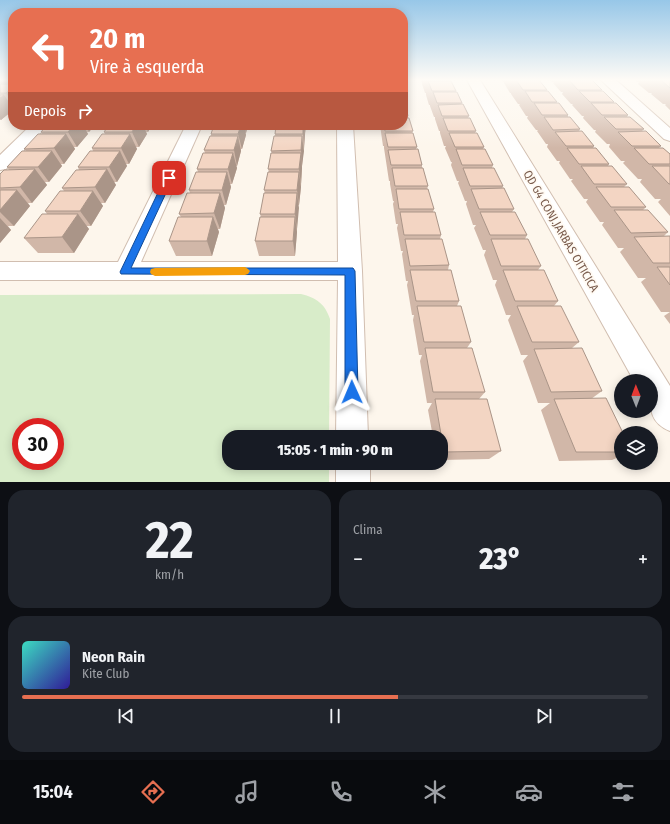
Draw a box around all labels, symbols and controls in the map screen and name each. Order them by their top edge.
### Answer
text: 20 m [90,22,145,55]
icon: left [24,24,76,76]
text: Vire à esquerda [90,56,204,78]
icon: right [74,100,96,122]
text: Depois [24,102,66,120]
pin [152,161,186,195]
icon: arrive [158,167,180,189]
street label: QD G4 CONJ.JARBAS OITICICA [520,168,602,295]
position arrow [331,371,373,413]
north arrow [614,374,658,418]
map controls [614,374,658,470]
speed limit sign: 30 [12,418,64,470]
button: layers [614,426,658,470]
text: 15:05 · 1 min · 90 m [277,441,393,459]
text: 22 [145,509,194,572]
text: Clima [353,522,383,537]
text: 23° [479,541,522,577]
text: − [353,546,363,573]
text: + [638,546,648,573]
text: km/h [155,567,184,582]
text: Neon Rain [82,648,145,666]
text: Kite Club [82,666,129,681]
icon: previous [115,705,137,727]
icon: pause [324,705,346,727]
icon: next [533,705,555,727]
icon: directions [139,778,167,806]
icon: music [233,778,261,806]
icon: phone [327,778,355,806]
icon: climate [421,778,449,806]
icon: car [515,778,543,806]
icon: filters [609,778,637,806]
text: 15:04 [33,781,73,803]

